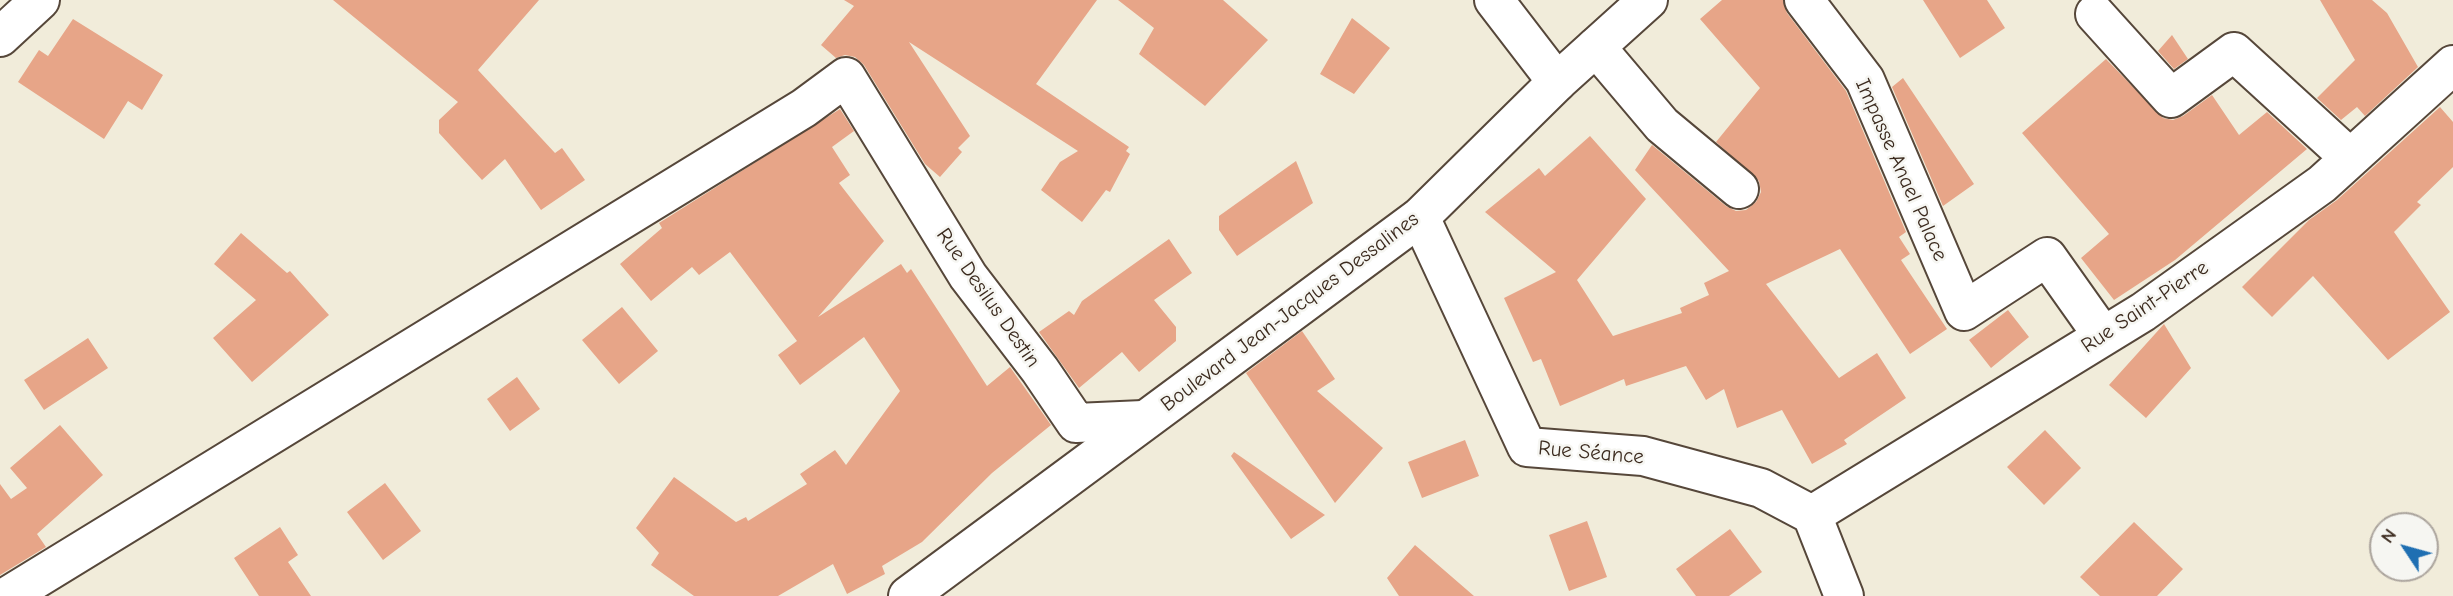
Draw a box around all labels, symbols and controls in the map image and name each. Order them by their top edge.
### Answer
street label: Impasse Anael Palace [1849,75,1953,265]
street label: Boulevard Jean-Jacques Dessalines [1156,207,1424,417]
street label: Rue Desilus Destin [931,224,1045,372]
street label: Rue Saint-Pierre [2077,255,2213,359]
street label: Rue Séance [1537,436,1645,470]
north arrow [2369,512,2439,582]
text: N [2376,524,2401,547]

